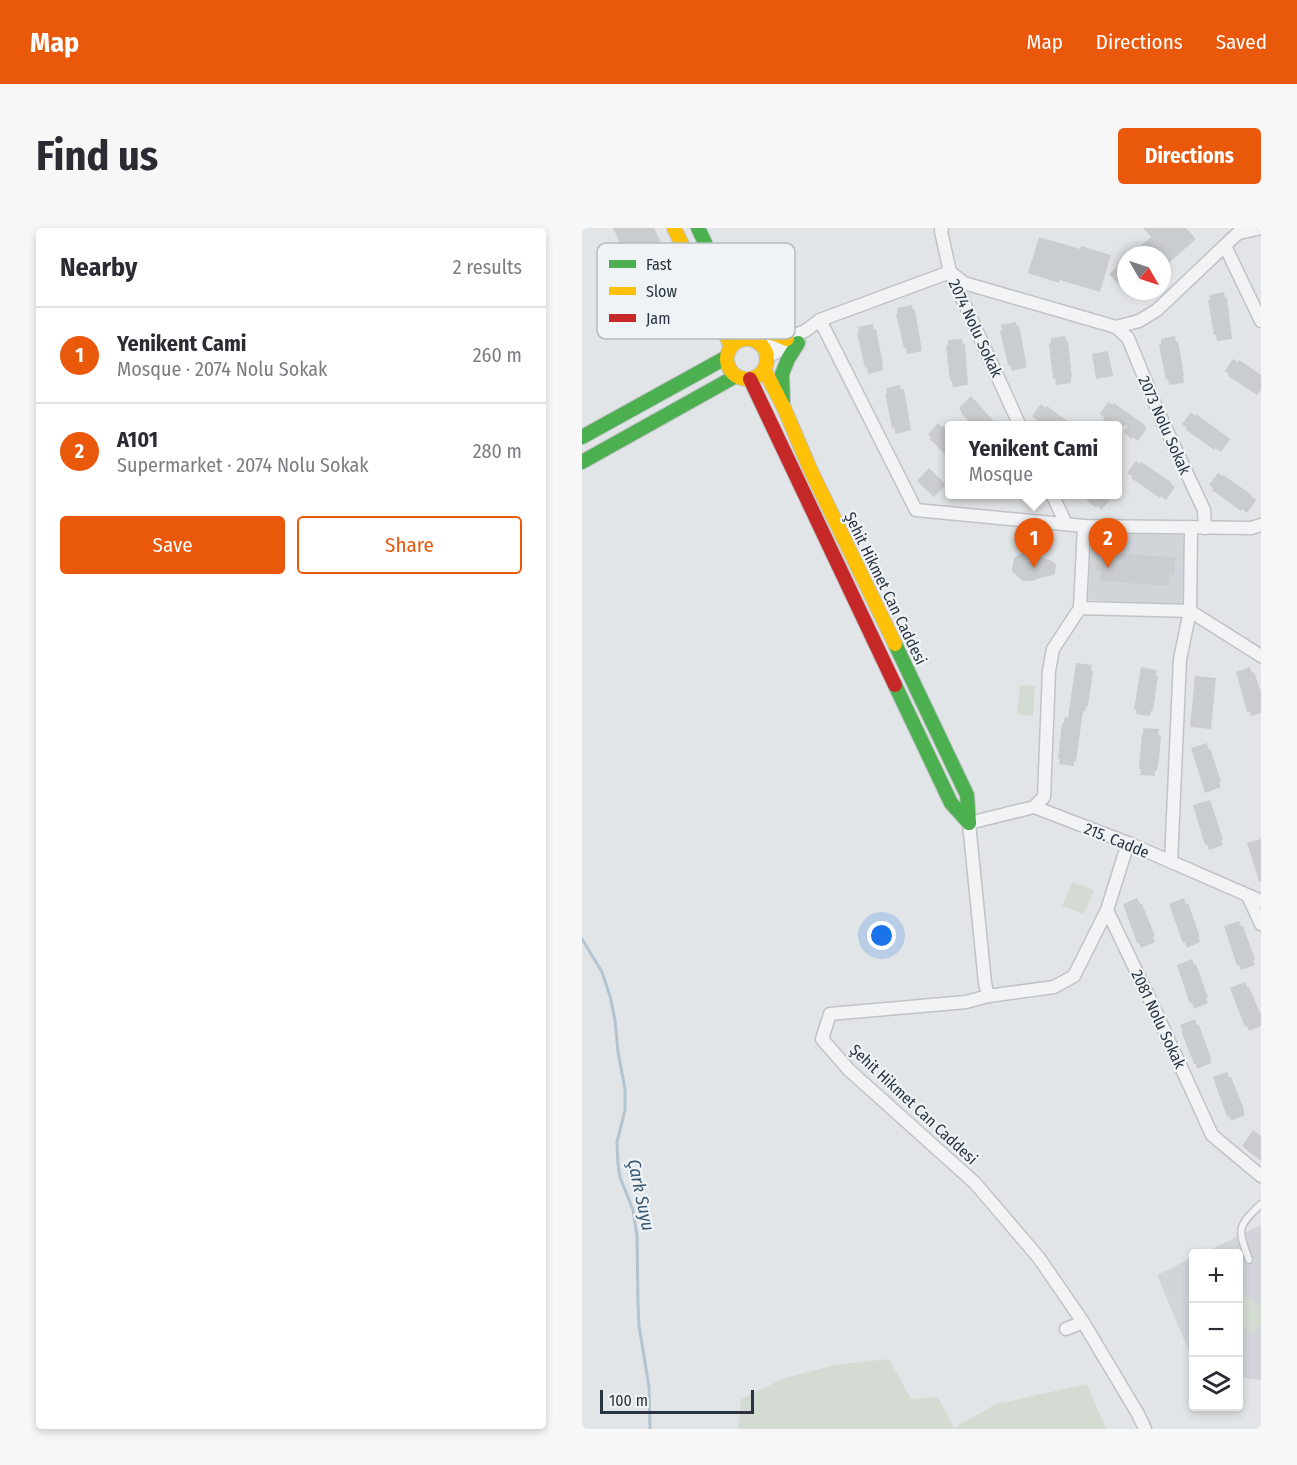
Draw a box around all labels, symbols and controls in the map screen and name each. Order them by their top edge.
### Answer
text: Map [30,26,79,59]
text: Map [1026,29,1063,55]
text: Directions [1096,29,1183,55]
text: Saved [1216,29,1267,55]
button: Directions [1118,128,1261,184]
text: Find us [36,131,158,181]
legend [597,243,795,339]
north arrow [1117,246,1171,300]
text: Nearby [60,252,137,283]
text: 2 results [453,255,522,279]
text: Fast [646,255,673,274]
street label: 2074 Nolu Sokak [945,276,1007,381]
text: Slow [646,282,677,301]
text: Jam [646,309,671,328]
text: Yenikent Cami [117,330,247,357]
text: 1 [75,343,84,367]
text: 260 m [473,343,522,367]
text: Mosque · 2074 Nolu Sokak [117,357,327,381]
street label: 2073 Nolu Sokak [1134,373,1195,478]
popup [945,421,1122,499]
text: A101 [117,426,158,453]
text: Yenikent Cami [969,435,1098,462]
text: 2 [75,439,84,463]
text: 280 m [473,439,522,463]
text: Supermarket · 2074 Nolu Sokak [117,453,369,477]
text: Mosque [969,462,1033,486]
street label: Şehit Hikmet Can Caddesi [840,509,931,668]
button: Save [60,516,285,574]
button: Share [297,516,522,574]
pin: 1 [1014,518,1054,568]
pin: 2 [1088,518,1128,568]
street label: 215. Cadde [1082,819,1152,862]
your location [867,921,896,950]
street label: 2081 Nolu Sokak [1127,967,1190,1072]
street label: Şehit Hikmet Can Caddesi [846,1040,981,1168]
water label: Çark Suyu [623,1157,659,1233]
map controls [1189,1249,1243,1411]
button: + [1189,1249,1243,1303]
button: − [1189,1303,1243,1357]
button: layers [1189,1357,1243,1411]
scale bar [600,1387,754,1414]
text: 100 m [609,1391,648,1410]

